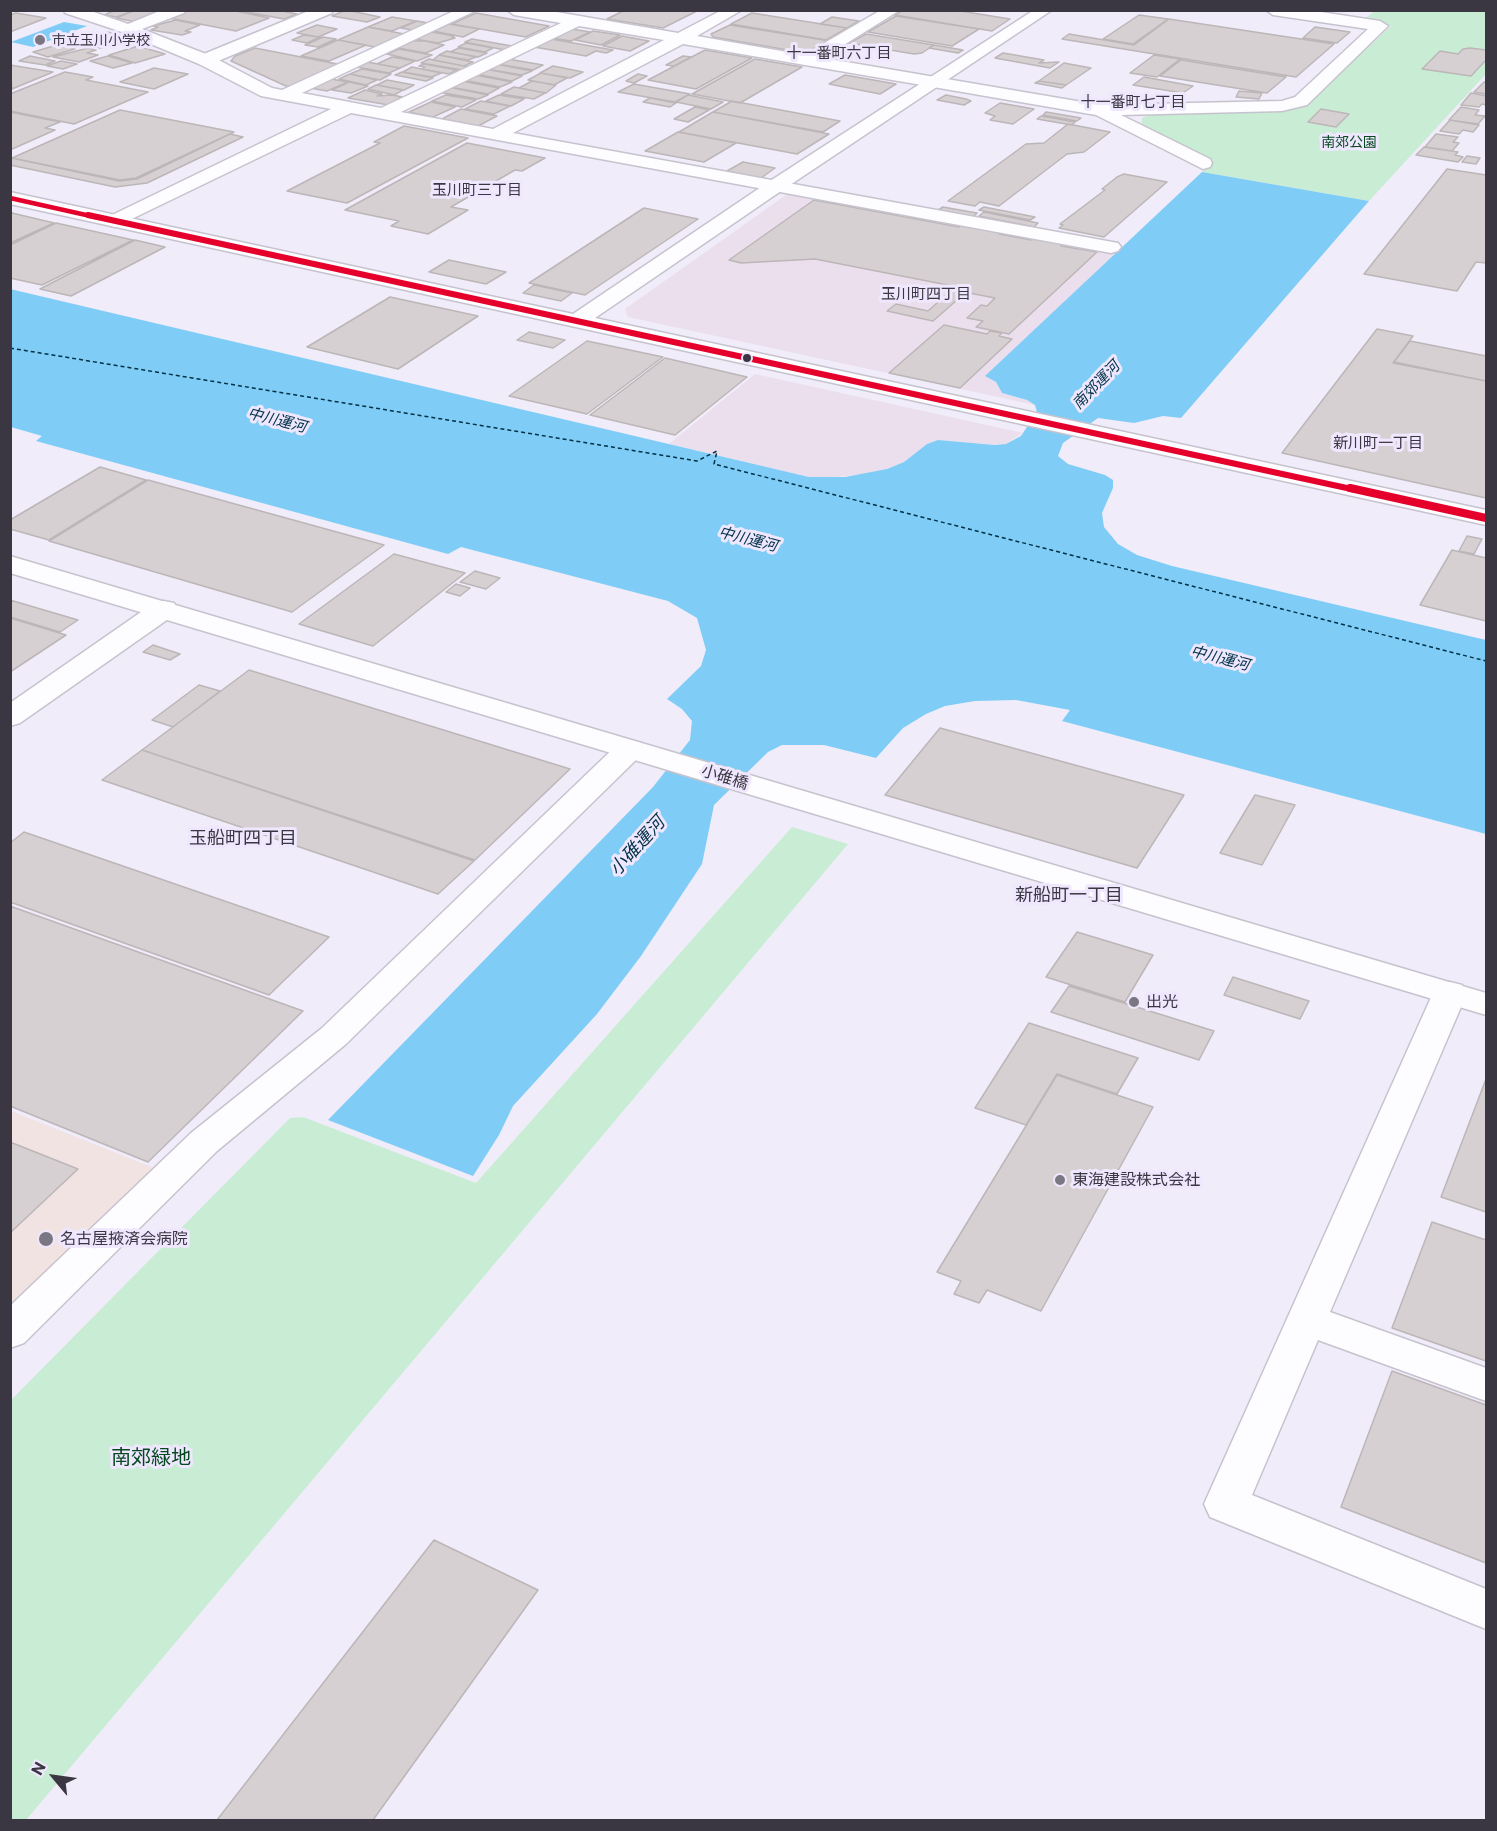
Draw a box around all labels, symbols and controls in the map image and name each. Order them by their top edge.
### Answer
place label: 市立玉川小学校 [52,32,150,48]
marker: 市立玉川小学校 [33,33,47,47]
district label: 十一番町六丁目 [787,44,891,62]
district label: 十一番町七丁目 [1081,93,1185,111]
park label: 南郊公園 [1321,134,1377,150]
district label: 玉川町三丁目 [432,181,522,199]
district label: 玉川町四丁目 [881,285,971,303]
unlabelled marker [741,352,753,364]
water label: 南郊運河 [1069,357,1123,413]
water label: 中川運河 [246,404,308,436]
district label: 新川町一丁目 [1333,434,1423,452]
water label: 中川運河 [717,523,779,555]
water label: 中川運河 [1189,642,1251,674]
street label: 小碓橋 [699,761,751,793]
water label: 小碓運河 [605,812,669,880]
district label: 玉船町四丁目 [189,827,297,849]
district label: 新船町一丁目 [1015,884,1123,906]
place label: 出光 [1146,992,1178,1012]
marker: 出光 [1127,995,1141,1009]
place label: 東海建設株式会社 [1072,1170,1200,1190]
marker: 東海建設株式会社 [1053,1173,1067,1187]
place label: 名古屋掖済会病院 [60,1229,188,1249]
marker: 名古屋掖済会病院 [37,1230,55,1248]
park label: 南郊緑地 [111,1445,191,1469]
north arrow [24,1747,84,1807]
text: N [27,1758,49,1778]

